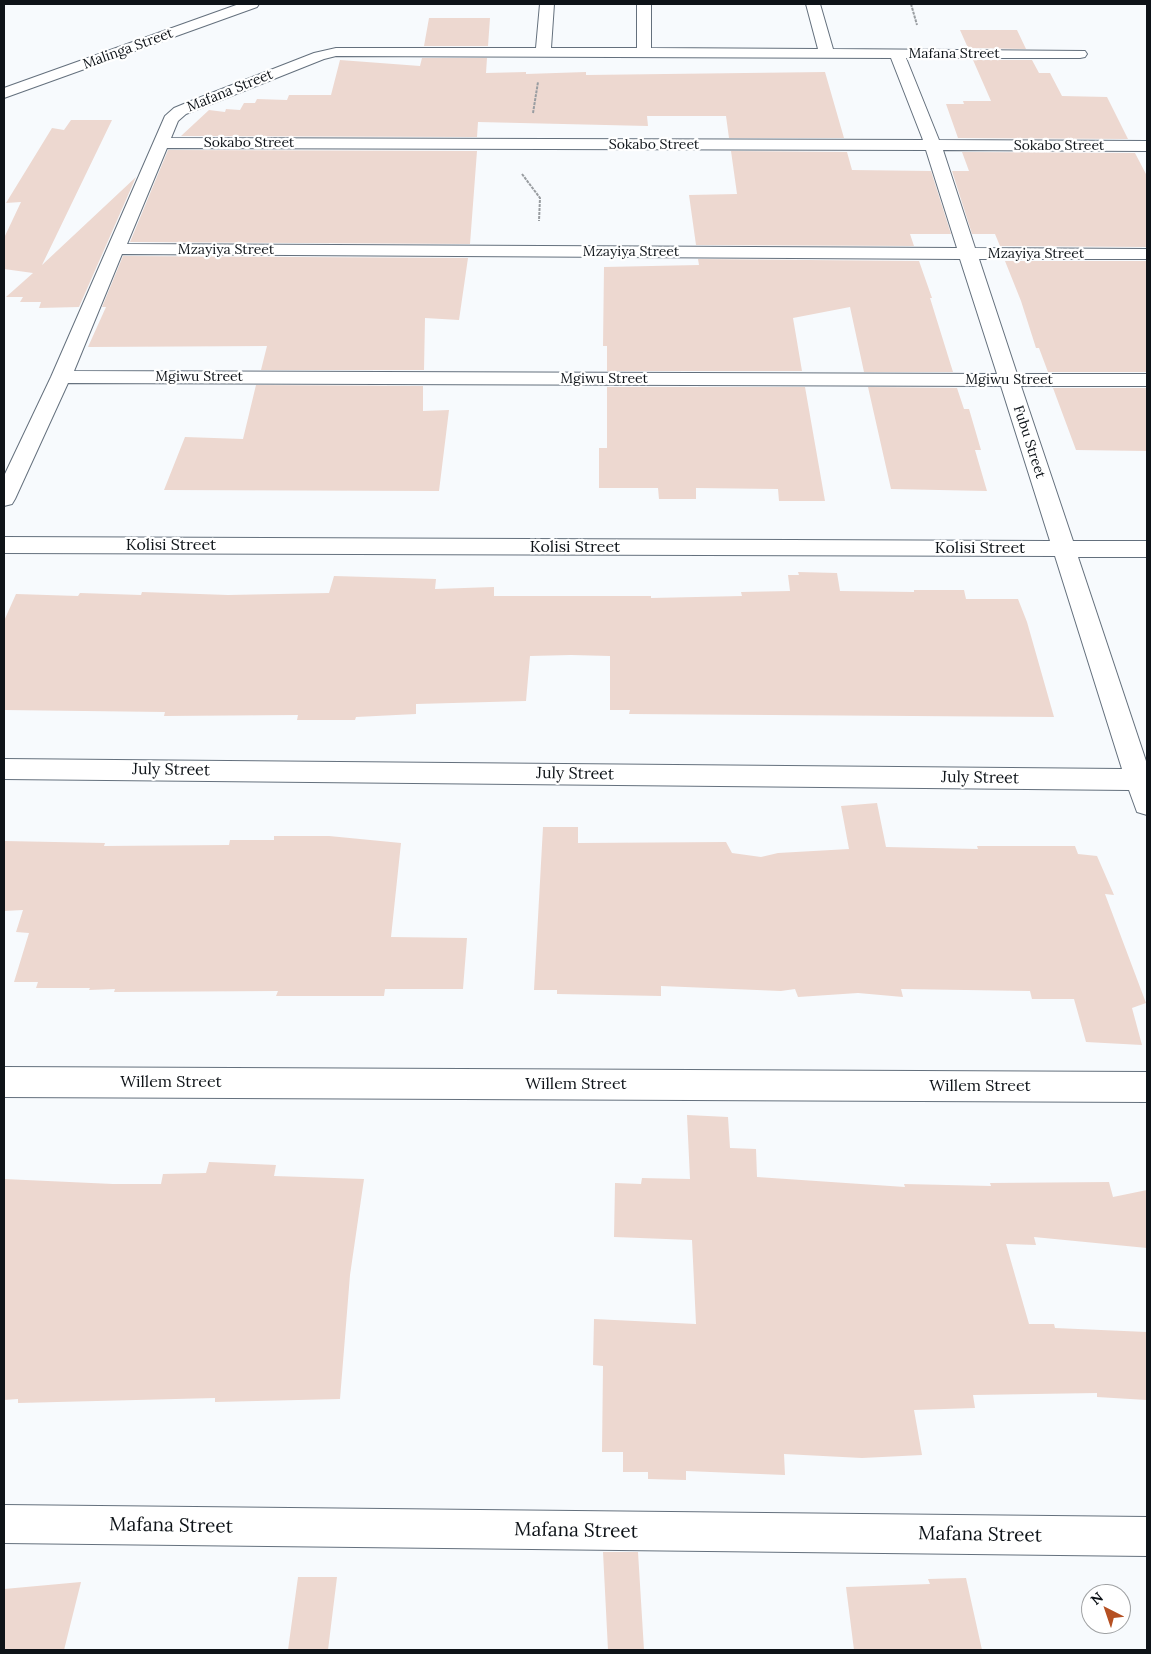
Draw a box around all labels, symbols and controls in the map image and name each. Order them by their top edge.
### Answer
street label: Malinga Street [81,25,175,73]
street label: Mafana Street [908,46,1000,62]
street label: Mafana Street [185,66,275,116]
street label: Sokabo Street [204,135,294,151]
street label: Sokabo Street [609,137,699,153]
street label: Sokabo Street [1014,138,1104,154]
street label: Mzayiya Street [178,242,274,258]
street label: Mzayiya Street [583,244,679,260]
street label: Mzayiya Street [988,246,1084,262]
street label: Mgiwu Street [155,369,243,385]
street label: Mgiwu Street [560,371,648,387]
street label: Mgiwu Street [965,372,1053,388]
street label: Fubu Street [1009,403,1049,481]
street label: Kolisi Street [126,535,216,555]
street label: Kolisi Street [530,537,620,557]
street label: Kolisi Street [935,538,1025,558]
street label: July Street [132,760,210,780]
street label: July Street [536,764,614,784]
street label: July Street [941,768,1019,788]
street label: Willem Street [120,1072,222,1092]
street label: Willem Street [525,1074,627,1094]
street label: Willem Street [929,1076,1031,1096]
street label: Mafana Street [109,1514,233,1538]
street label: Mafana Street [514,1519,638,1543]
street label: Mafana Street [918,1523,1042,1547]
north arrow [1081,1584,1131,1634]
text: N [1087,1588,1107,1609]

